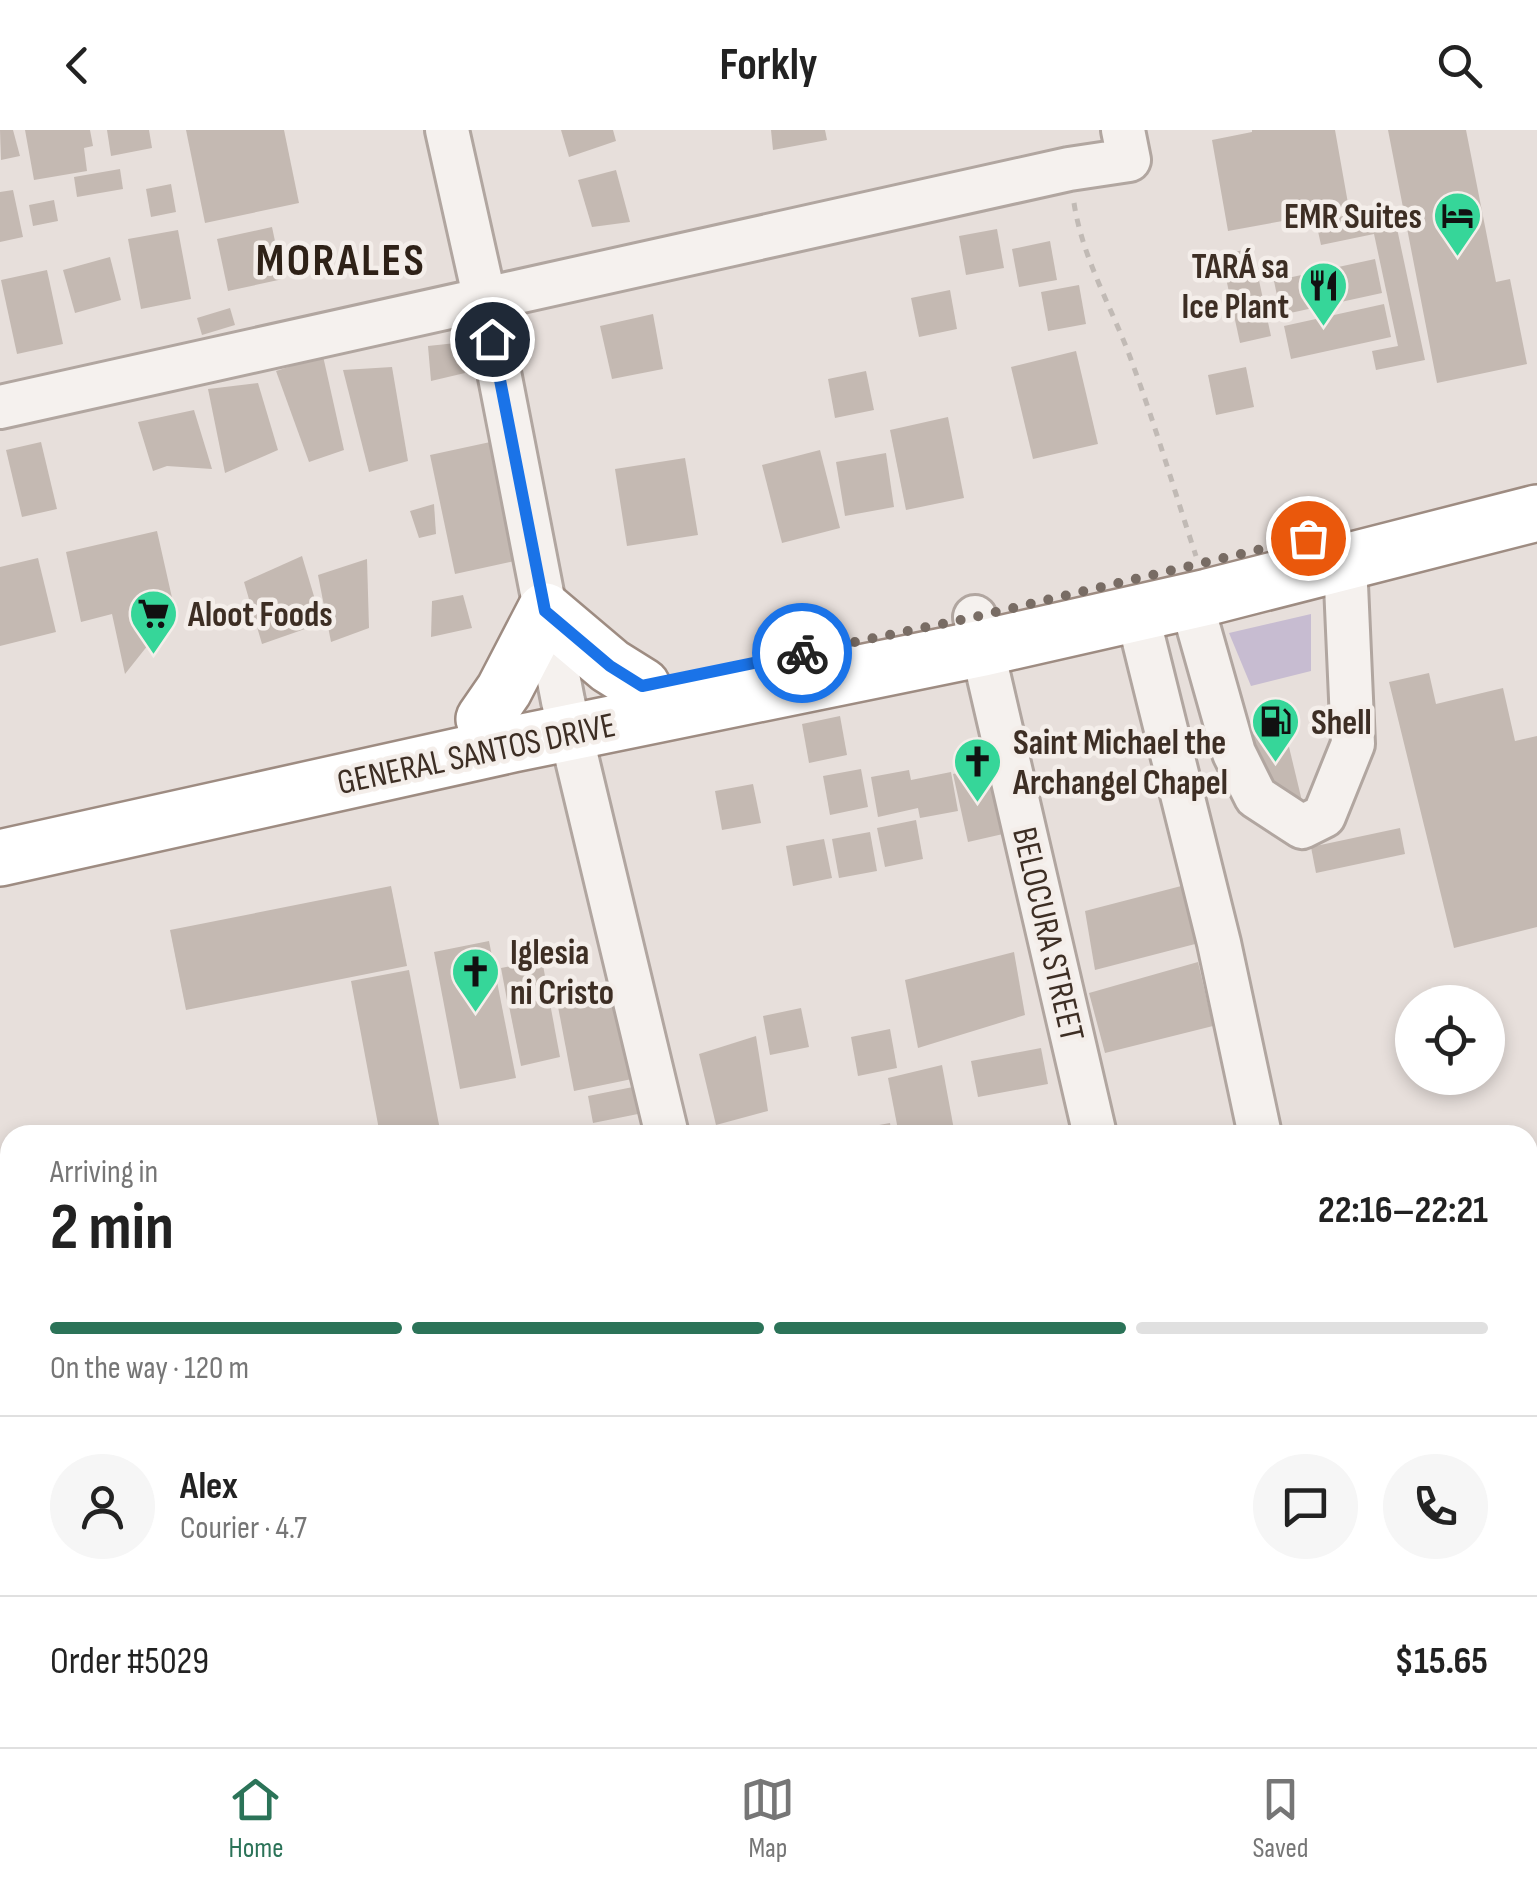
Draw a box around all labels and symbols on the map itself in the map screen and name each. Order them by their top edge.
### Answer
hotel icon: EMR Suites [1431,190,1483,258]
place label: EMR Suites [1284,196,1422,239]
district label: MORALES [256,234,426,289]
place label: TARÁ sa Ice Plant [1182,246,1289,329]
restaurant icon: TARÁ sa Ice Plant [1298,260,1350,328]
pin [450,297,535,382]
pin [1266,496,1351,581]
supermarket icon: Aloot Foods [127,588,179,656]
place label: Aloot Foods [187,594,333,637]
courier [752,603,852,703]
fuel station icon: Shell [1250,696,1302,764]
place label: Shell [1311,702,1372,745]
street label: GENERAL SANTOS DRIVE [333,704,619,805]
place label: Saint Michael the Archangel Chapel [1012,722,1228,805]
church icon: Saint Michael the Archangel Chapel [952,736,1004,804]
street label: BELOCURA STREET [1002,823,1093,1046]
place label: Iglesia ni Cristo [510,932,614,1015]
church icon: Iglesia ni Cristo [449,946,501,1014]

